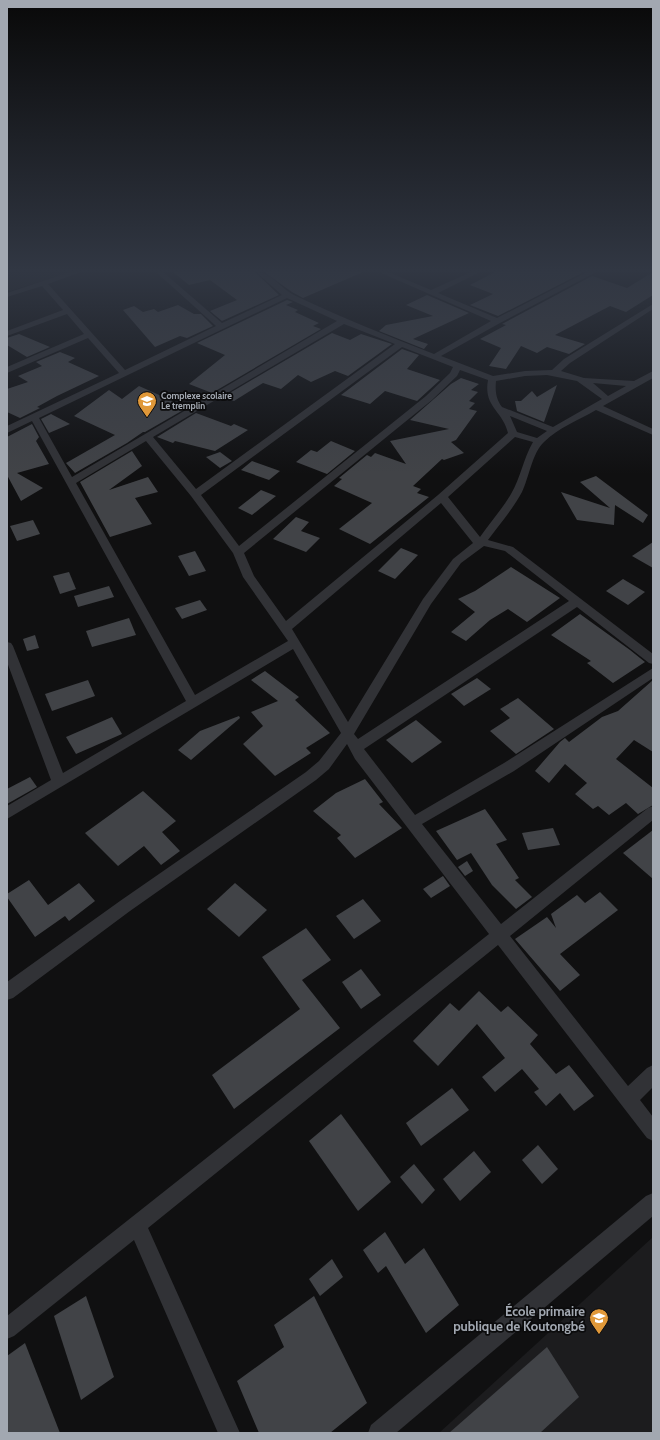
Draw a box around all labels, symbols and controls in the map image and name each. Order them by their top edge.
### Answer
school or university icon: Complexe scolaire Le tremplin [136,390,158,418]
place label: Complexe scolaire Le tremplin [161,390,232,411]
place label: École primaire publique de Koutongbé [453,1302,585,1334]
school or university icon: École primaire publique de Koutongbé [588,1307,610,1335]

